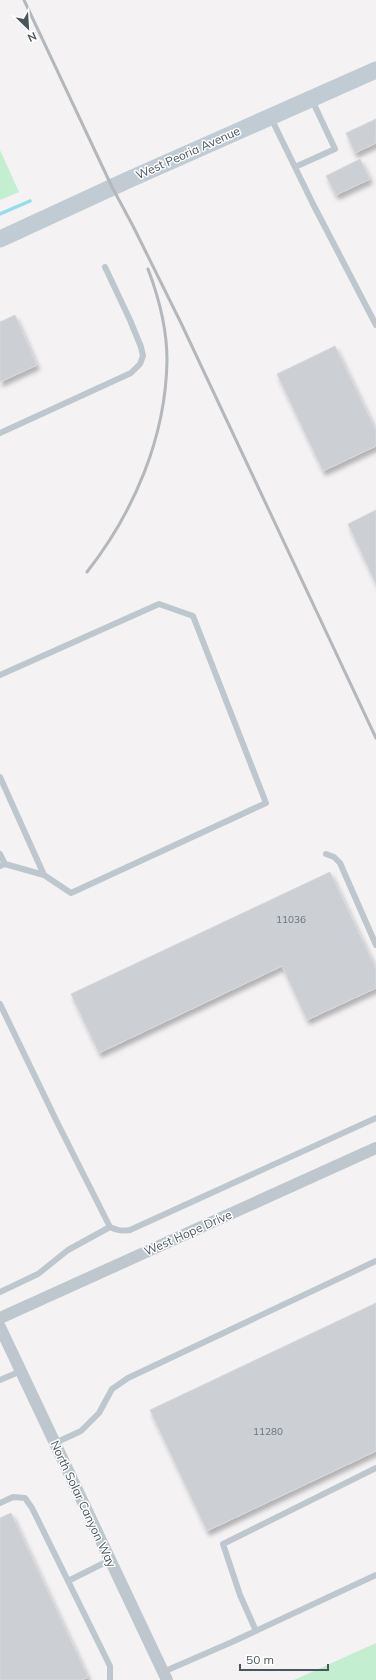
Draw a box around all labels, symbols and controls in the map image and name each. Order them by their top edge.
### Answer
north arrow [8,8,48,48]
text: N [26,29,39,45]
street label: West Peoria Avenue [133,123,242,182]
house number: 11036 [276,913,306,926]
street label: West Hope Drive [142,1207,234,1259]
house number: 11280 [253,1425,283,1438]
street label: North Solar Canyon Way [47,1438,120,1570]
scale bar [240,1646,328,1672]
text: 50 m [246,1652,274,1667]

